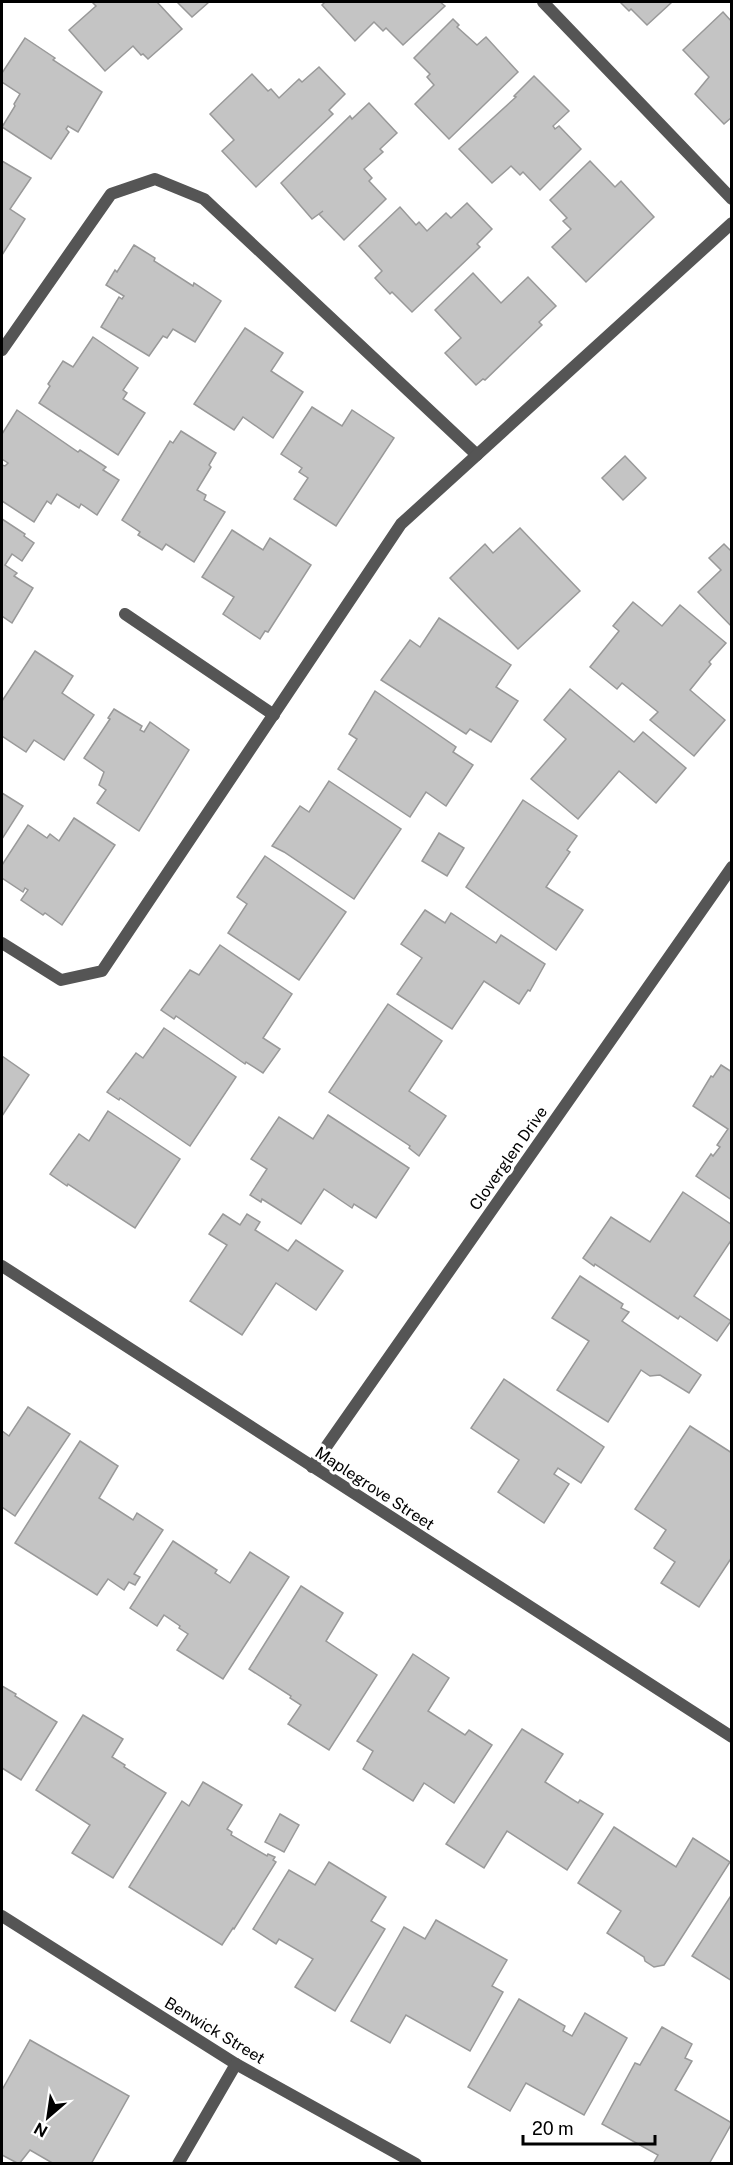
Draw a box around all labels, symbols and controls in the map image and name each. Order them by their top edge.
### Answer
street label: Cloverglen Drive [466,1103,551,1214]
street label: Maplegrove Street [312,1443,438,1534]
street label: Benwick Street [161,1993,268,2068]
north arrow [18,2087,78,2147]
scale bar [523,2108,655,2146]
text: N [31,2118,51,2141]
text: 20 m [532,2118,574,2139]

